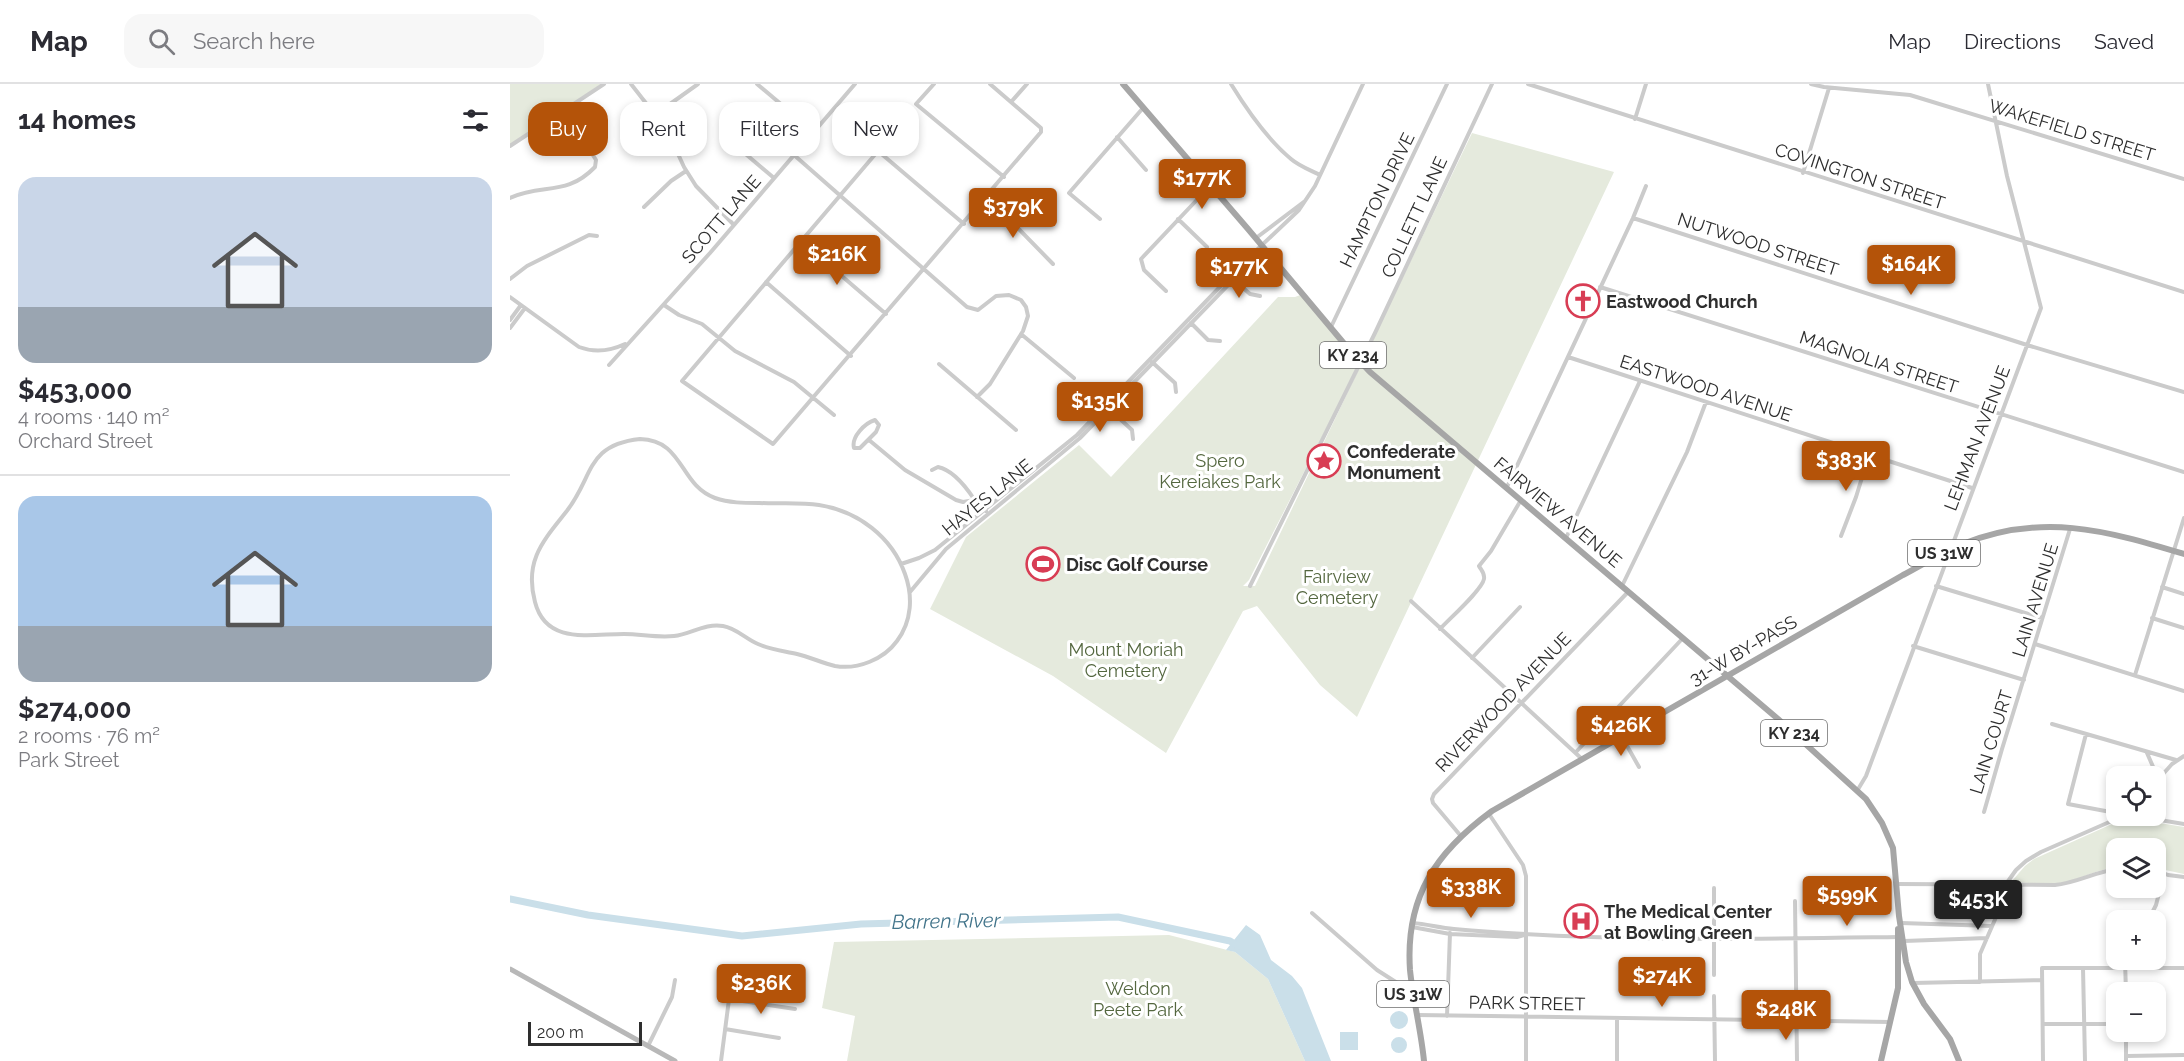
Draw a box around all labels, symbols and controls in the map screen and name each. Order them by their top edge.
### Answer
search box [124,14,544,68]
text: Map [30,25,88,58]
icon: search [145,25,178,58]
text: Search here [193,28,315,54]
text: Map [1888,29,1931,54]
text: Directions [1964,29,2061,54]
text: Saved [2094,29,2154,54]
street label: WAKEFIELD STREET [1986,95,2158,165]
chip: Buy [528,102,608,156]
chip: Rent [620,102,707,156]
chip: Filters [719,102,820,156]
chip: New [832,102,919,156]
icon: filters [459,104,492,137]
text: 14 homes [18,105,136,135]
street label: HAMPTON DRIVE [1335,129,1419,271]
street label: COVINGTON STREET [1772,139,1948,213]
street label: COLLETT LANE [1377,153,1451,281]
pin: $177K [1160,159,1244,210]
text: $177K [1173,166,1231,190]
street label: SCOTT LANE [677,171,765,267]
pin: $379K [971,188,1055,239]
text: $379K [983,195,1043,219]
street label: NUTWOOD STREET [1675,208,1841,280]
icon: home [201,216,309,324]
pin: $216K [795,235,879,286]
text: $216K [807,242,867,266]
pin: $164K [1869,245,1953,296]
pin: $177K [1197,248,1281,299]
text: $164K [1881,252,1941,276]
text: $177K [1210,255,1268,279]
church icon: Eastwood Church [1565,283,1601,319]
place label: Eastwood Church [1606,291,1758,312]
street label: MAGNOLIA STREET [1797,326,1961,398]
road number: KY 234 [1320,342,1386,368]
street label: EASTWOOD AVENUE [1617,350,1795,426]
street label: LEHMAN AVENUE [1940,363,2014,513]
text: $453,000 [18,375,132,405]
pin: $135K [1058,382,1142,433]
text: $135K [1071,389,1129,413]
text: 4 rooms · 140 m² [18,405,170,429]
text: Orchard Street [18,429,153,453]
place label: Confederate Monument [1347,441,1456,483]
pin: $383K [1804,441,1888,492]
place icon: Confederate Monument [1306,443,1342,479]
text: $383K [1816,448,1876,472]
park label: Spero Kereiakes Park [1159,450,1281,492]
street label: FAIRVIEW AVENUE [1490,452,1626,572]
street label: HAYES LANE [938,454,1036,540]
icon: home [201,535,309,643]
road number: US 31W [1908,540,1980,566]
street label: LAIN AVENUE [2008,541,2062,659]
sports icon: Disc Golf Course [1025,546,1061,582]
place label: Disc Golf Course [1066,554,1208,575]
park label: Fairview Cemetery [1296,566,1378,608]
street label: 31-W BY-PASS [1686,611,1800,689]
street label: RIVERWOOD AVENUE [1431,628,1575,776]
park label: Mount Moriah Cemetery [1069,639,1183,681]
street label: LAIN COURT [1965,687,2017,796]
text: $274,000 [18,694,132,724]
pin: $426K [1579,706,1663,757]
text: $426K [1591,713,1651,737]
road number: KY 234 [1761,720,1827,746]
text: 2 rooms · 76 m² [18,724,160,748]
text: Park Street [18,748,119,772]
map controls [2106,766,2166,1042]
button: locate [2106,766,2166,826]
button: layers [2106,838,2166,898]
pin: $338K [1429,868,1513,919]
text: $338K [1441,875,1501,899]
pin: $599K [1805,876,1889,927]
pin: $453K [1936,880,2020,931]
text: $599K [1817,883,1877,907]
text: $453K [1948,887,2008,911]
place label: The Medical Center at Bowling Green [1604,901,1772,943]
hospital icon: The Medical Center at Bowling Green [1563,903,1599,939]
water label: Barren River [891,908,1002,934]
button: + [2106,910,2166,970]
pin: $274K [1620,957,1704,1008]
pin: $236K [719,964,803,1015]
text: $274K [1632,964,1692,988]
text: $236K [731,971,791,995]
park label: Weldon Peete Park [1093,978,1183,1020]
road number: US 31W [1377,981,1449,1007]
button: − [2106,982,2166,1042]
pin: $248K [1744,990,1828,1041]
street label: PARK STREET [1468,991,1586,1015]
text: $248K [1756,997,1816,1021]
scale bar [528,1019,642,1046]
text: 200 m [537,1023,584,1042]

